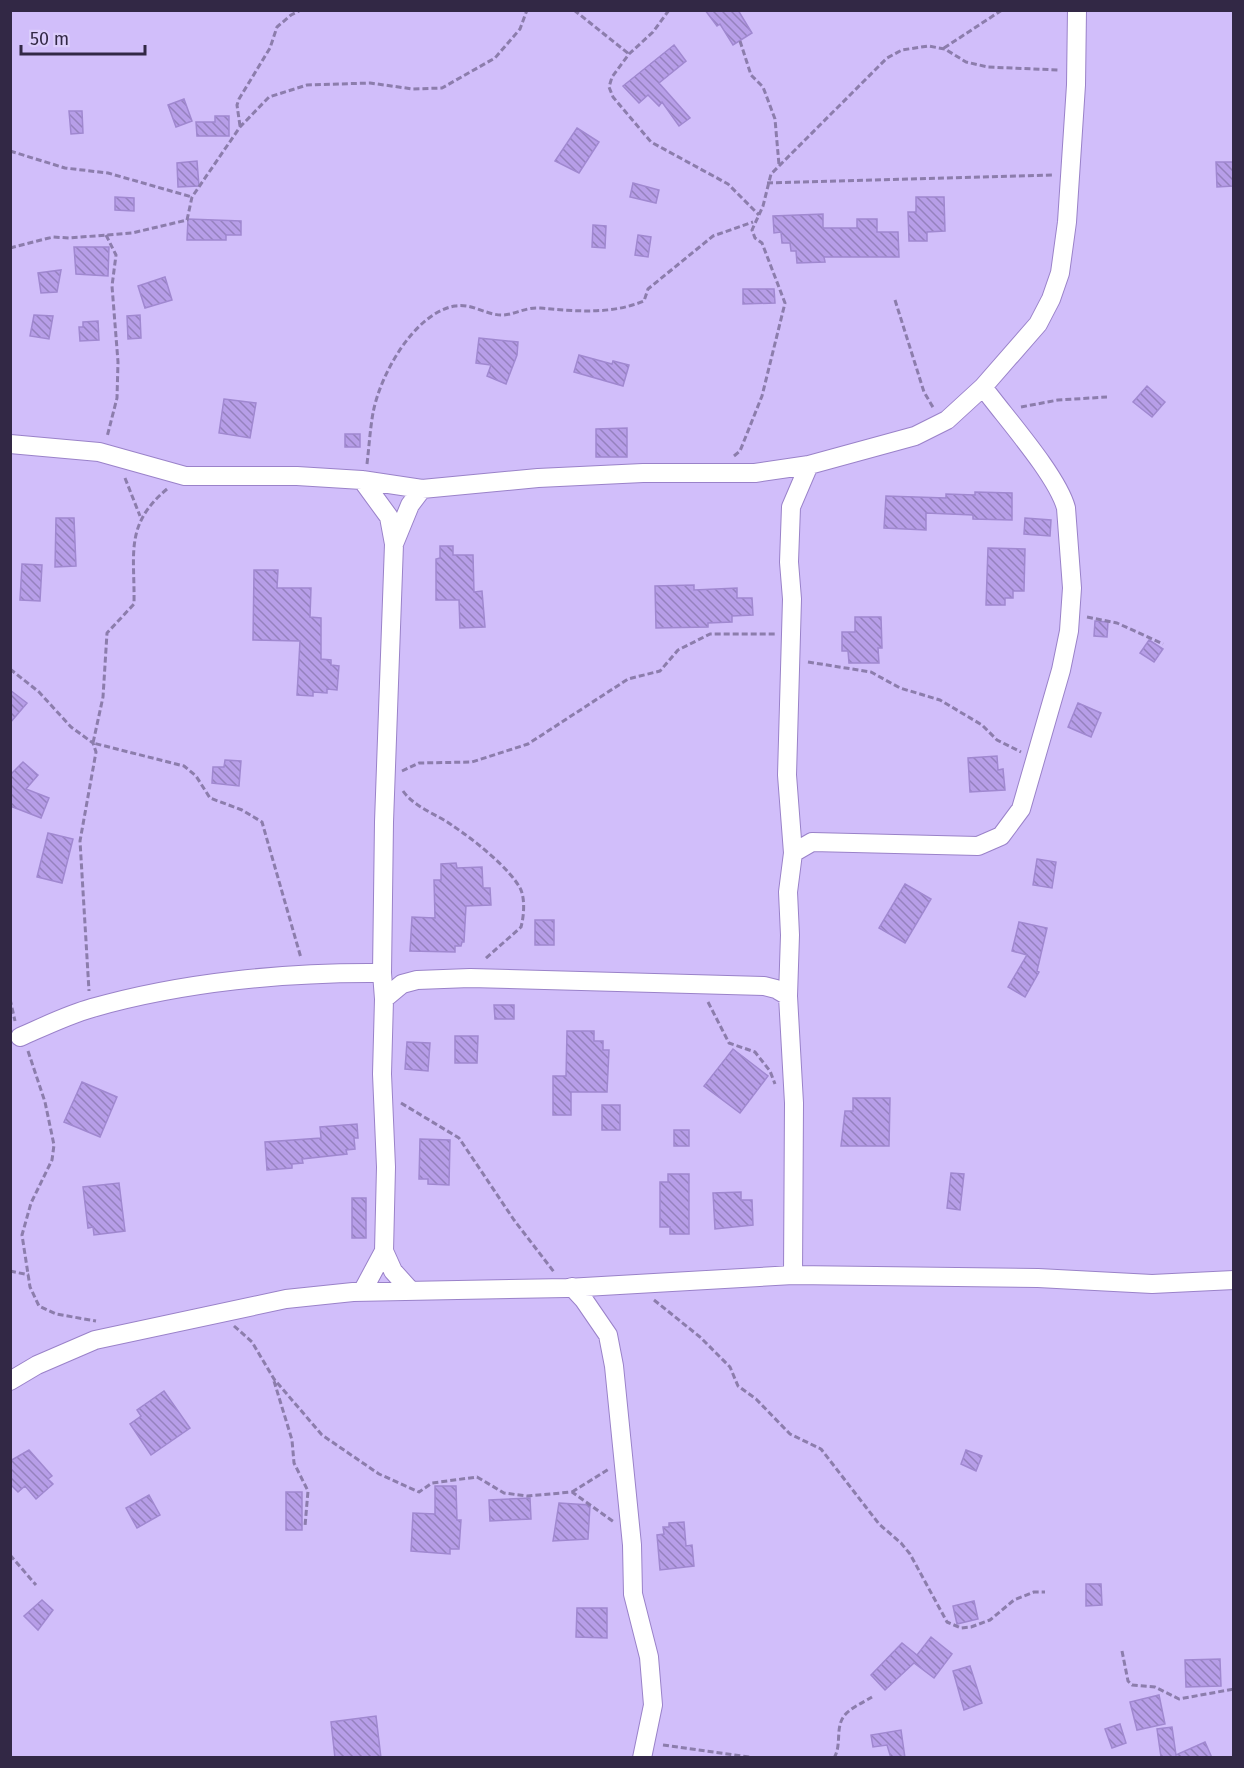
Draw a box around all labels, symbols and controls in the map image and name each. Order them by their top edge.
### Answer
scale bar [21,18,146,56]
text: 50 m [30,28,69,50]

